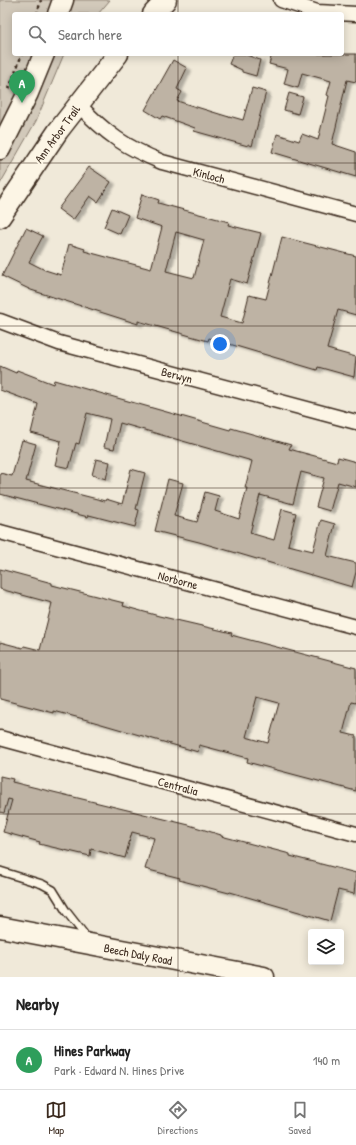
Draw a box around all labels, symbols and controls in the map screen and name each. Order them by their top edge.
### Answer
search box [12,12,344,56]
icon: search [26,23,48,45]
text: Search here [58,24,122,45]
pin: A [9,70,35,103]
street label: Ann Arbor Trail [30,101,84,166]
street label: Kinloch [191,163,227,187]
your location [210,334,230,354]
street label: Berwyn [160,363,194,387]
street label: Norborne [156,567,200,594]
street label: Centralia [156,773,200,800]
map controls [308,929,344,965]
button: layers [308,929,344,965]
street label: Beech Daly Road [102,939,174,969]
text: Nearby [16,992,59,1015]
text: Hines Parkway [54,1040,131,1061]
text: A [26,1051,32,1069]
text: 140 m [313,1051,340,1069]
text: Park · Edward N. Hines Drive [54,1061,185,1079]
tab: Map [45,1099,67,1137]
tab: Directions [158,1099,198,1137]
tab: Saved [288,1099,311,1137]

